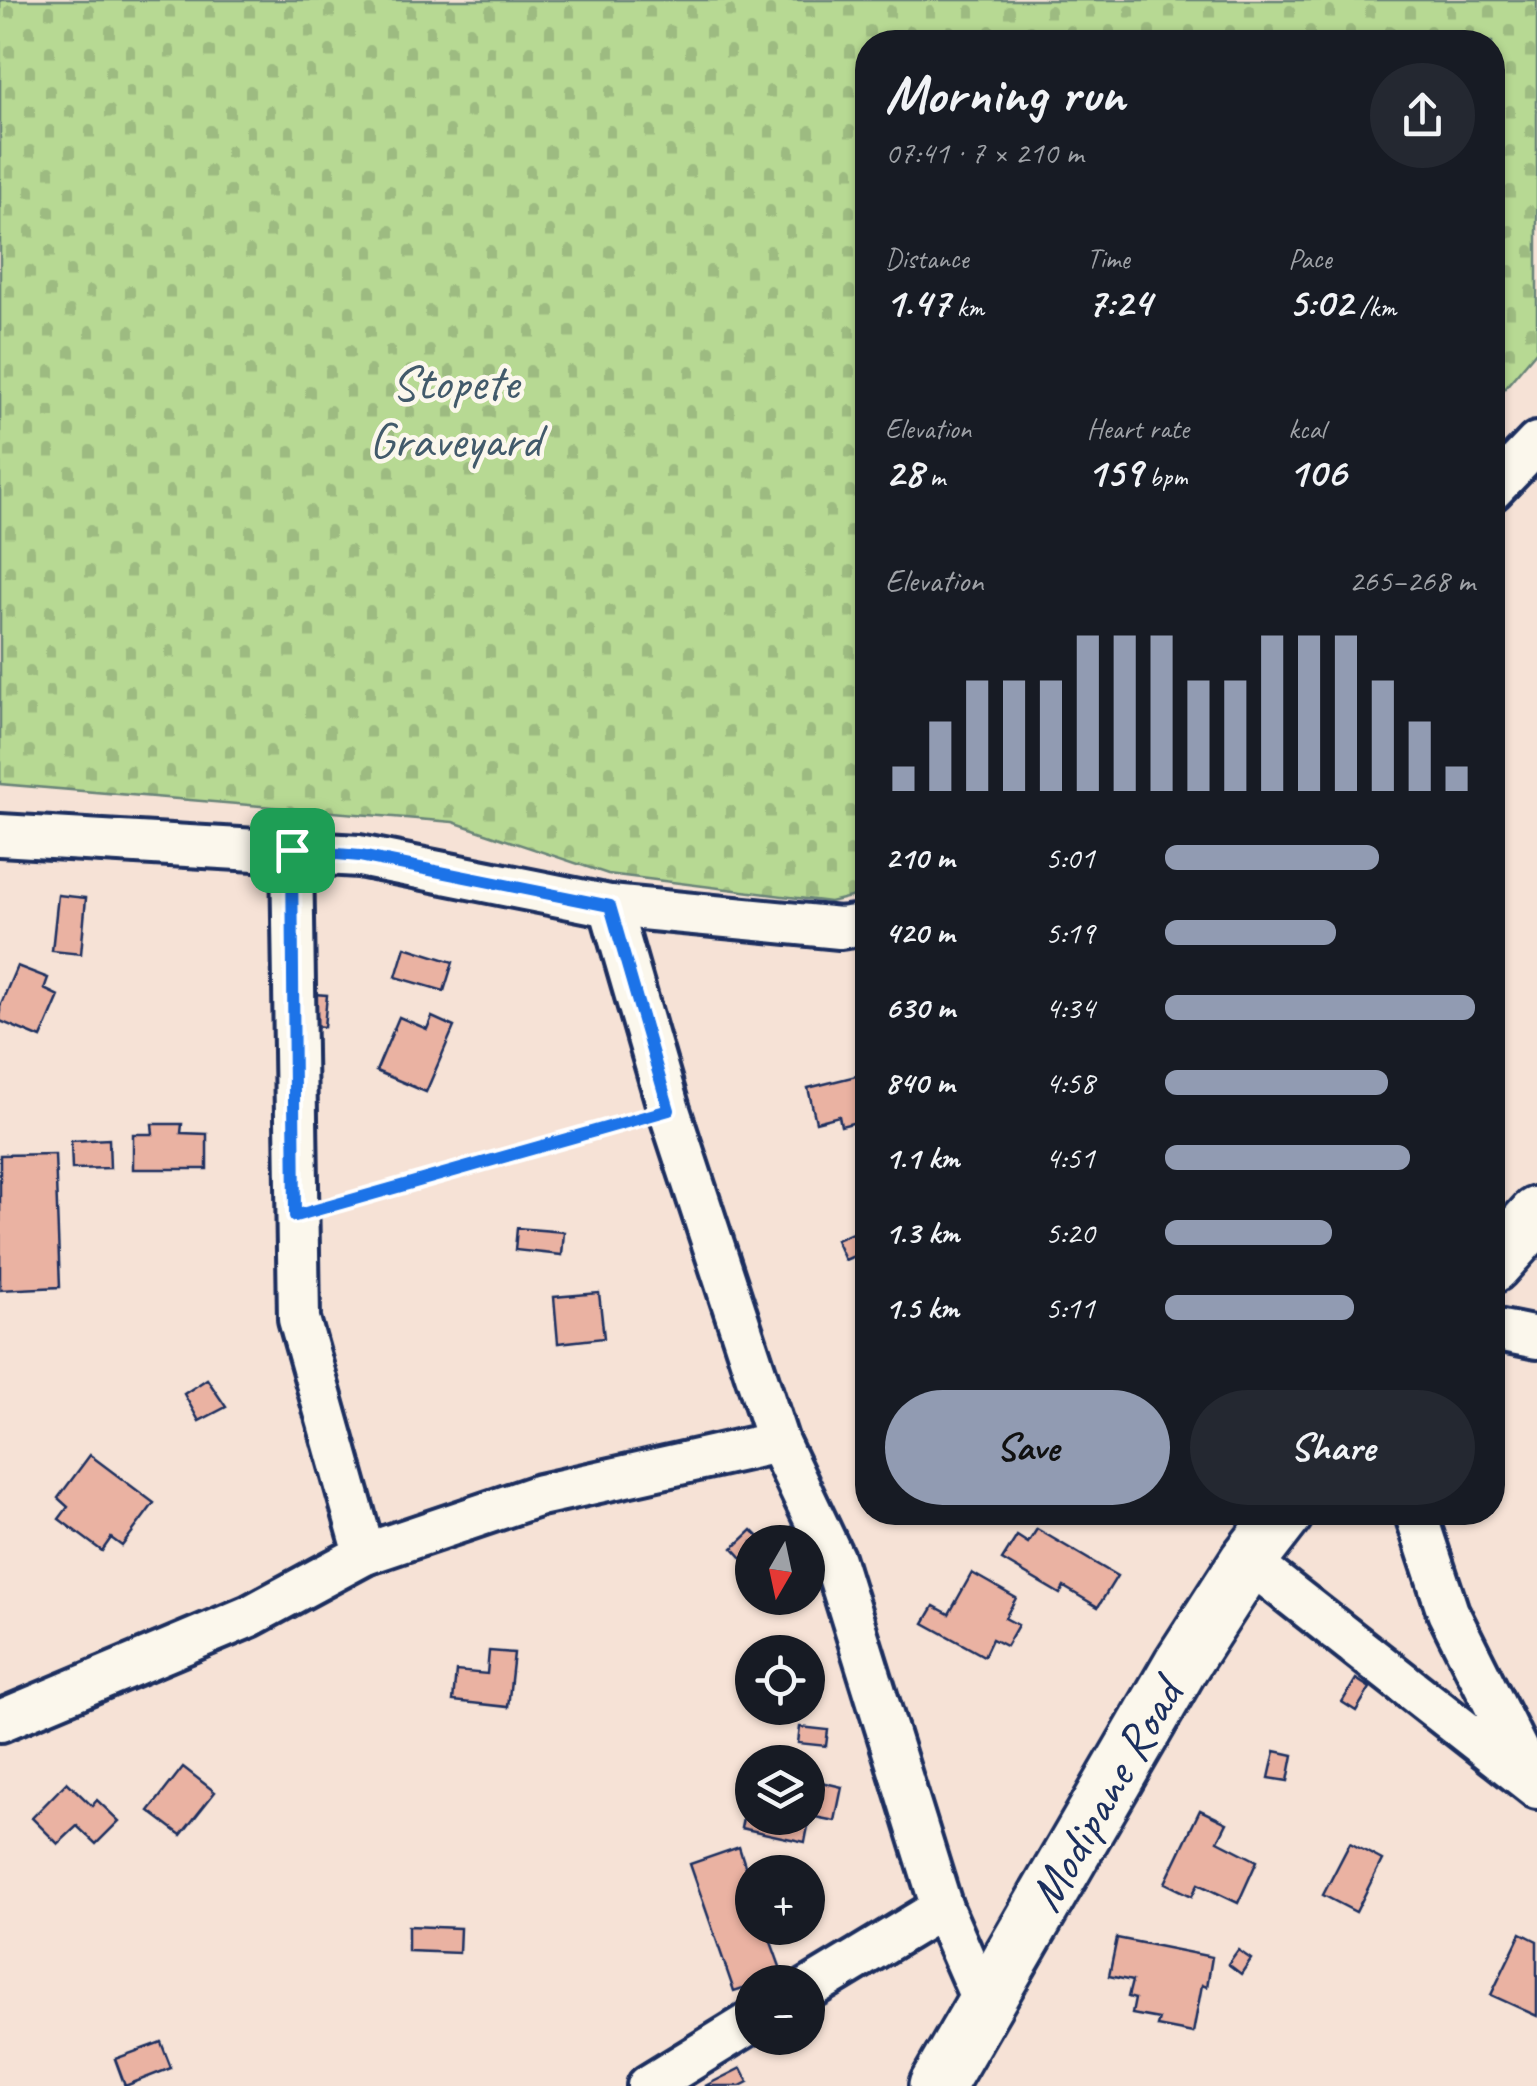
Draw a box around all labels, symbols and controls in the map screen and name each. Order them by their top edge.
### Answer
text: Morning run [885,59,1125,129]
button: share [1370,63,1475,168]
text: 07:41 · 7 × 210 m [885,132,1083,173]
text: Distance [885,241,969,276]
text: Time [1087,241,1130,276]
text: Pace [1288,241,1331,276]
text: 1.47 [885,276,950,329]
text: 7:24 [1087,276,1152,329]
text: 5:02 [1288,276,1353,329]
text: km [950,289,984,324]
text: /km [1353,289,1396,324]
park label: Stopete Graveyard [369,351,548,472]
text: Elevation [885,411,971,446]
text: Heart rate [1087,411,1189,446]
text: kcal [1288,411,1325,446]
text: 28 [885,446,923,499]
text: 159 [1087,446,1142,499]
text: 106 [1288,446,1346,499]
text: m [923,459,945,494]
text: bpm [1142,459,1187,494]
text: Elevation [885,560,983,601]
text: 265–268 m [1349,560,1475,601]
pin [250,808,335,893]
icon: arrive [265,823,320,878]
text: 210 m [885,837,954,878]
text: 5:01 [1045,837,1095,878]
text: 420 m [885,912,954,953]
text: 5:19 [1045,912,1095,953]
text: 630 m [885,987,955,1028]
text: 4:34 [1045,987,1095,1028]
text: 840 m [885,1062,954,1103]
text: 4:58 [1045,1062,1095,1103]
text: 1.1 km [885,1137,959,1178]
text: 4:51 [1045,1137,1095,1178]
text: 1.3 km [885,1212,959,1253]
text: 5:20 [1045,1212,1095,1253]
text: 1.5 km [885,1287,959,1328]
text: 5:11 [1045,1287,1095,1328]
button: Save [885,1390,1170,1505]
button: Share [1190,1390,1475,1505]
north arrow [735,1525,825,1615]
map controls [735,1525,825,2055]
button: locate [735,1635,825,1725]
street label: Modipane Road [1013,1662,1200,1922]
button: layers [735,1745,825,1835]
button: + [735,1855,825,1945]
button: − [735,1965,825,2055]

